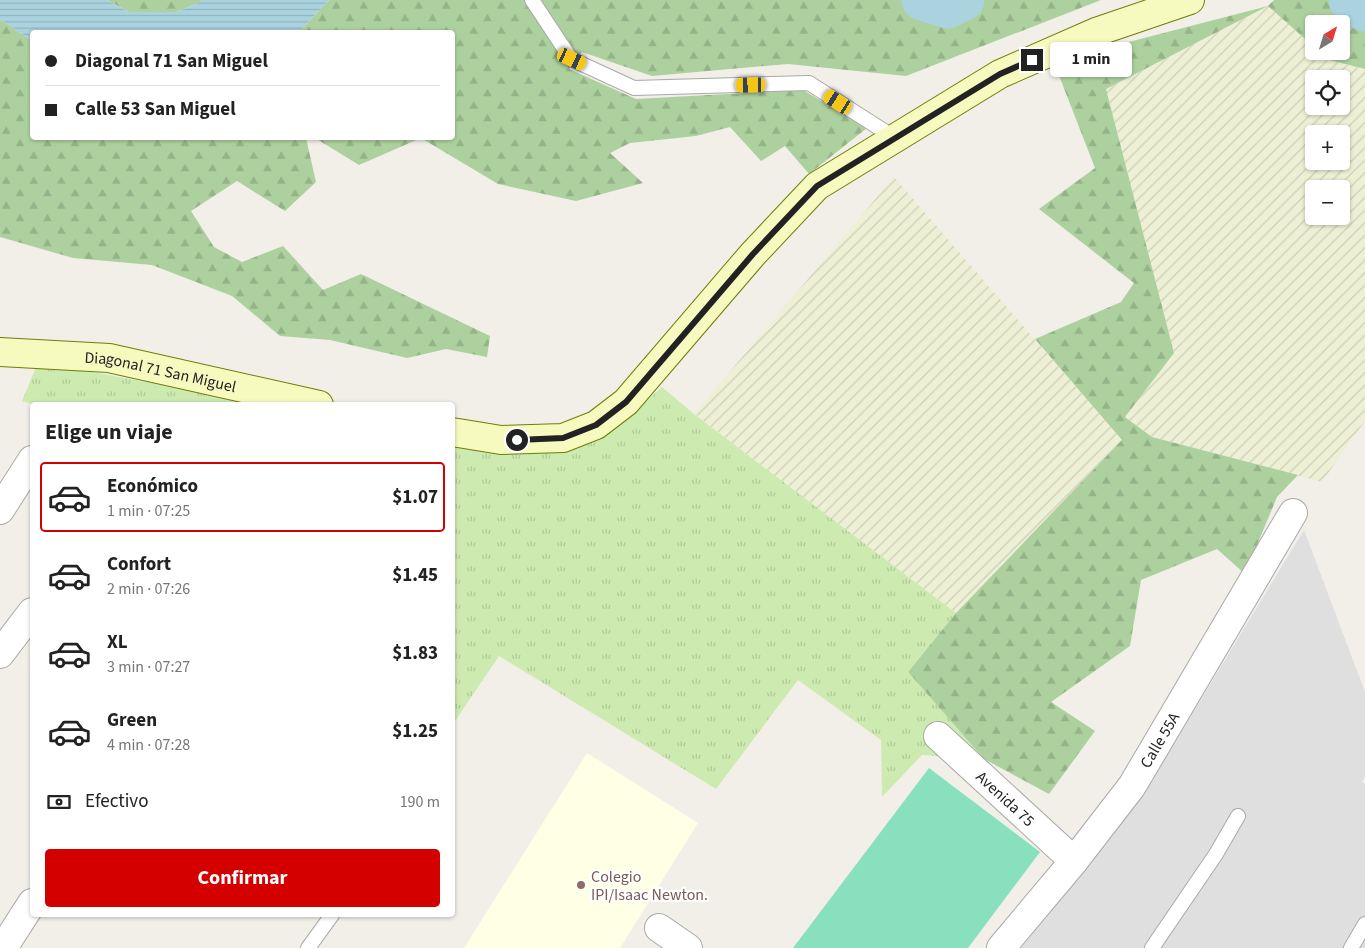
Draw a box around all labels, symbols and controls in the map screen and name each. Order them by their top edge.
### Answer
north arrow [1305,15,1350,60]
map controls [1305,15,1350,225]
callout: 1 min [1050,42,1132,78]
car [555,46,588,72]
text: Diagonal 71 San Miguel [75,48,268,75]
text: 1 min [1072,48,1110,70]
route end [1021,49,1043,71]
button: locate [1305,70,1350,115]
car [735,77,766,93]
car [821,88,854,116]
text: Calle 53 San Miguel [75,96,236,123]
button: + [1305,125,1350,170]
button: − [1305,180,1350,225]
street label: Diagonal 71 San Miguel [84,347,238,398]
text: Elige un viaje [45,416,173,448]
route start [506,429,528,451]
text: Económico [107,473,198,500]
icon: car [47,475,92,520]
text: $1.07 [392,484,438,511]
text: 1 min · 07:25 [107,500,190,522]
text: Confort [107,551,171,578]
icon: car [47,553,92,598]
text: $1.45 [392,562,438,589]
text: 2 min · 07:26 [107,578,190,600]
text: XL [107,629,128,656]
icon: car [47,631,92,676]
text: $1.83 [392,640,438,667]
text: 3 min · 07:27 [107,656,190,678]
text: Green [107,707,157,734]
street label: Calle 55A [1135,708,1185,772]
icon: car [47,709,92,754]
text: $1.25 [392,718,438,745]
text: 4 min · 07:28 [107,734,190,756]
street label: Avenida 75 [971,766,1039,832]
icon: cash [45,788,73,816]
text: Efectivo [85,788,148,815]
text: 190 m [400,791,440,813]
button: Confirmar [45,849,440,907]
place label: Colegio IPI/Isaac Newton. [591,866,708,906]
marker: Colegio IPI/Isaac Newton. [575,879,587,891]

